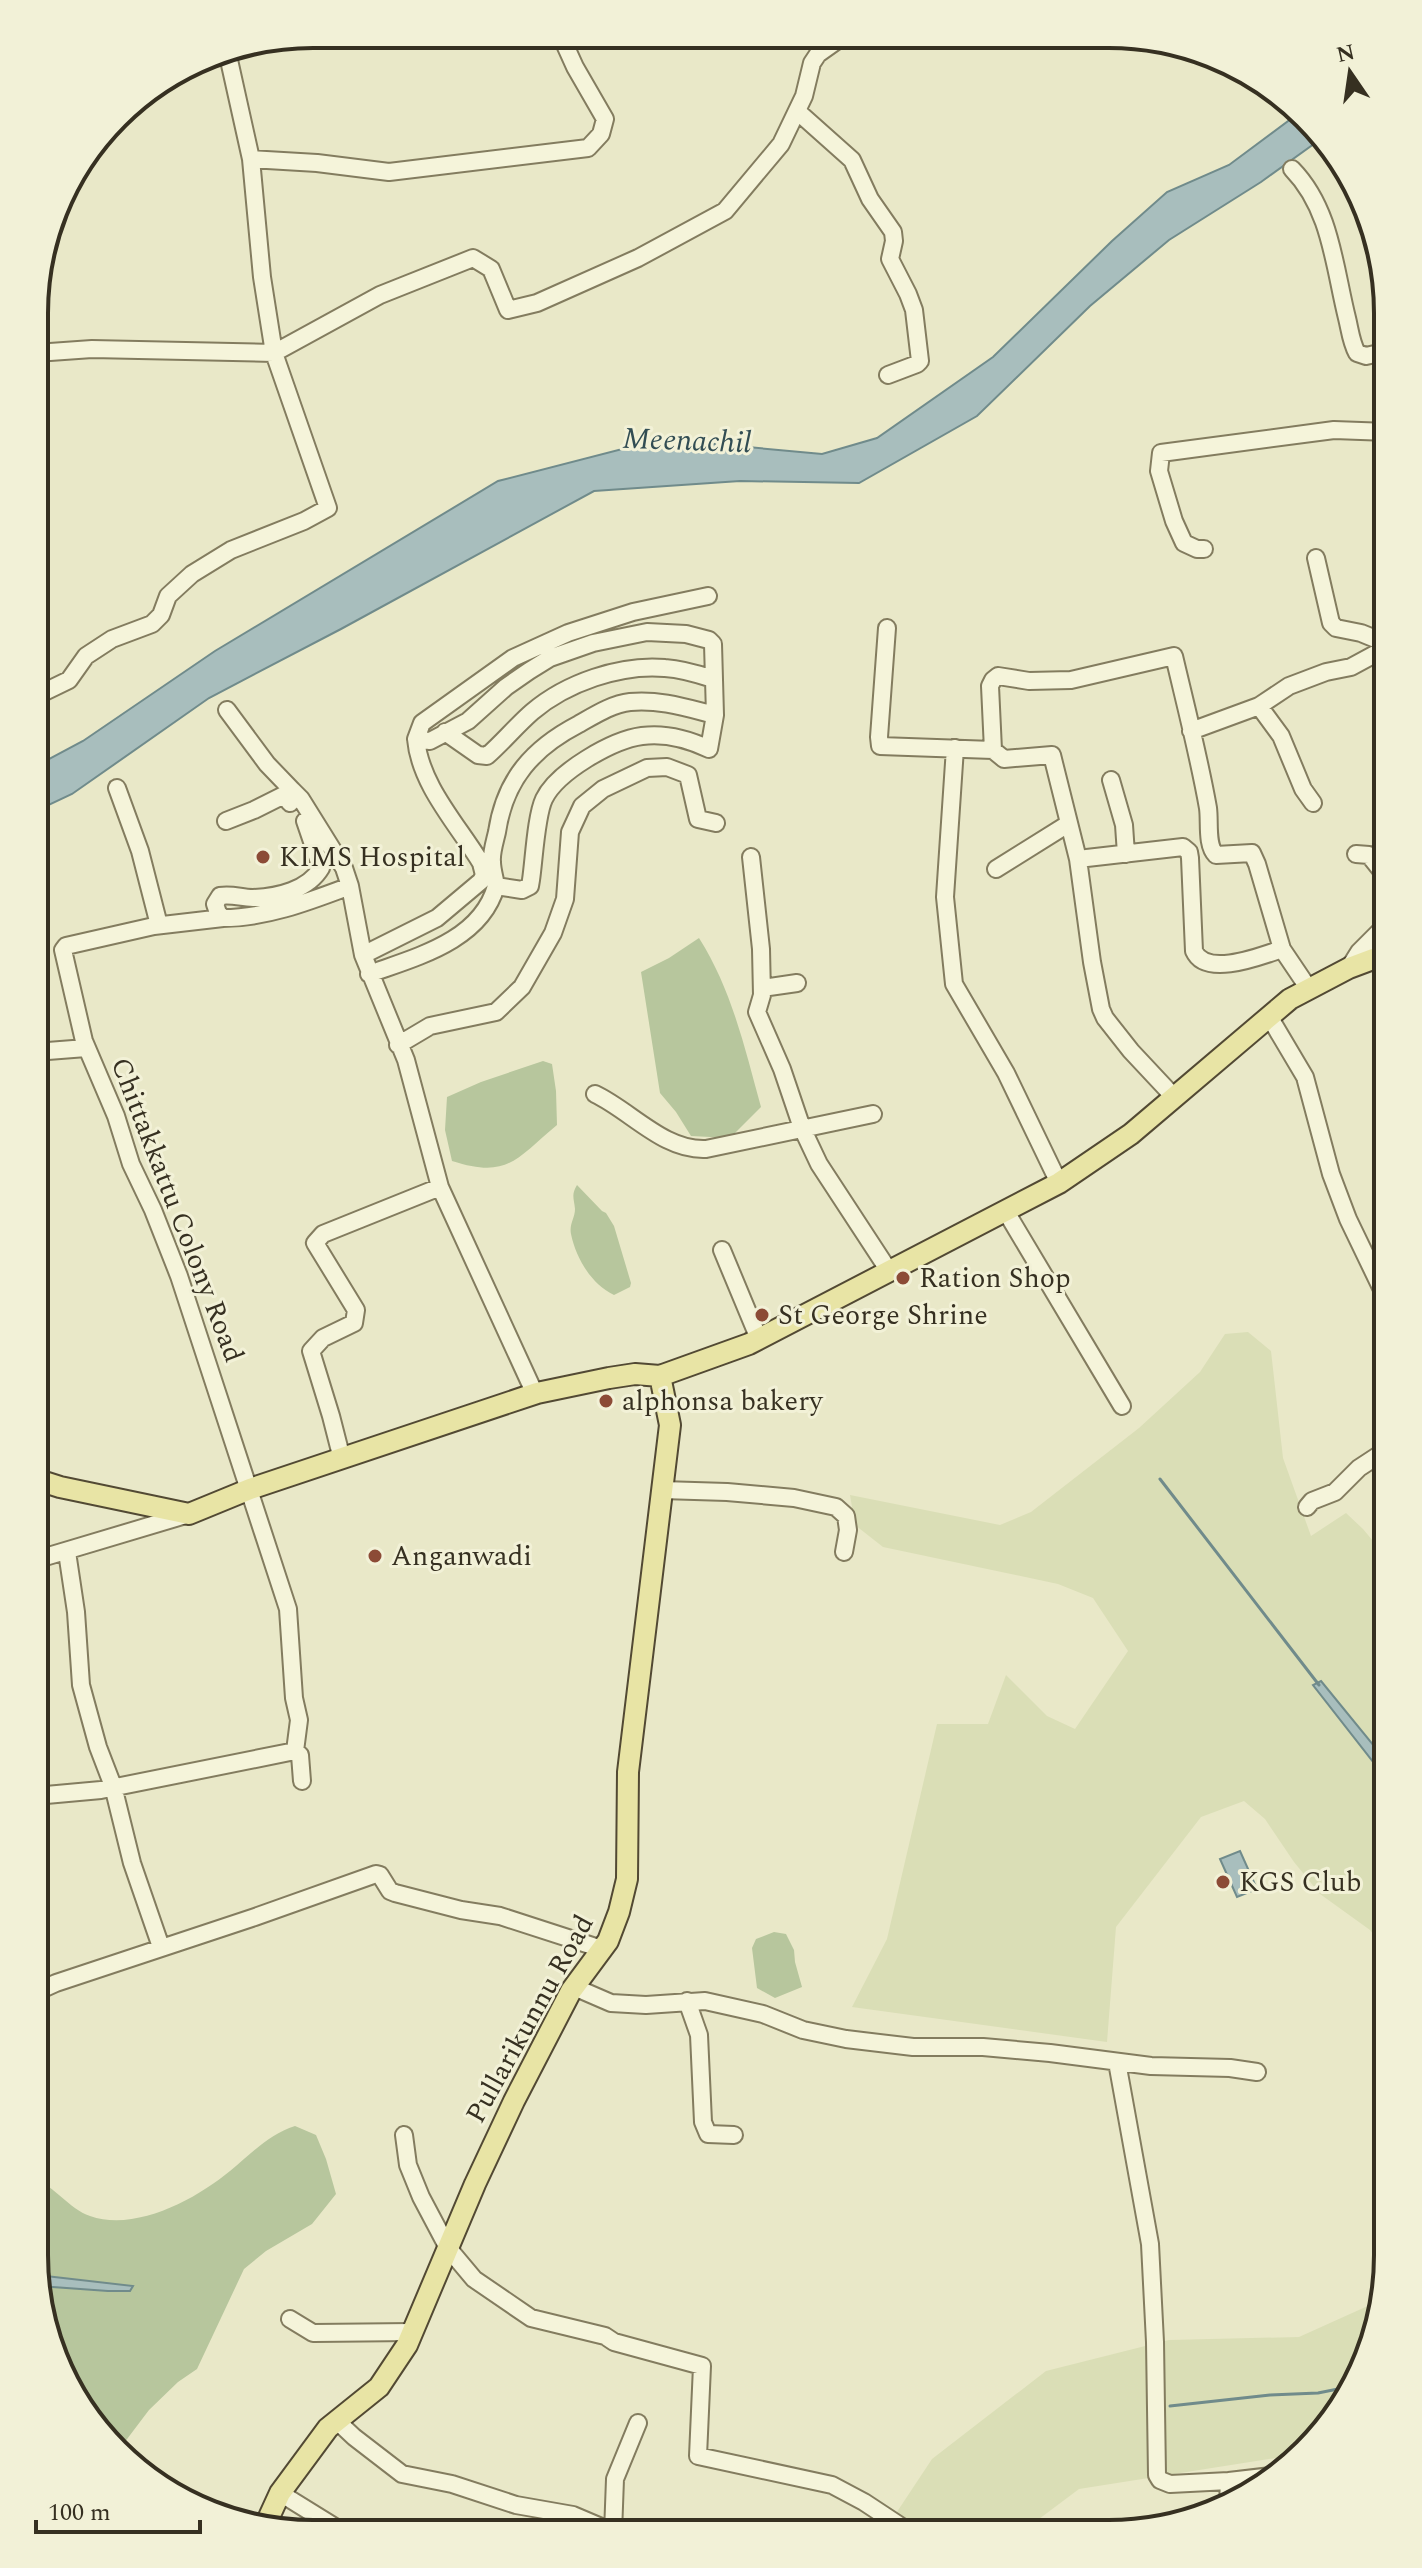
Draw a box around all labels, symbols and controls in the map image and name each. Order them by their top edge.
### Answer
north arrow [1310,32,1390,112]
text: N [1333,36,1358,72]
water label: Meenachil [622,416,752,466]
place label: KIMS Hospital [279,836,465,879]
marker: KIMS Hospital [254,848,272,866]
street label: Chittakkattu Colony Road [99,1051,255,1369]
place label: Ration Shop [919,1257,1071,1300]
marker: Ration Shop [894,1269,912,1287]
place label: St George Shrine [778,1294,988,1337]
marker: St George Shrine [753,1306,771,1324]
place label: alphonsa bakery [622,1380,824,1423]
marker: alphonsa bakery [597,1392,615,1410]
place label: Anganwadi [391,1535,532,1578]
marker: Anganwadi [366,1547,384,1565]
place label: KGS Club [1239,1861,1361,1904]
marker: KGS Club [1214,1873,1232,1891]
street label: Pullarikunnu Road [455,1907,605,2131]
scale bar [36,2484,200,2534]
text: 100 m [48,2495,111,2531]

